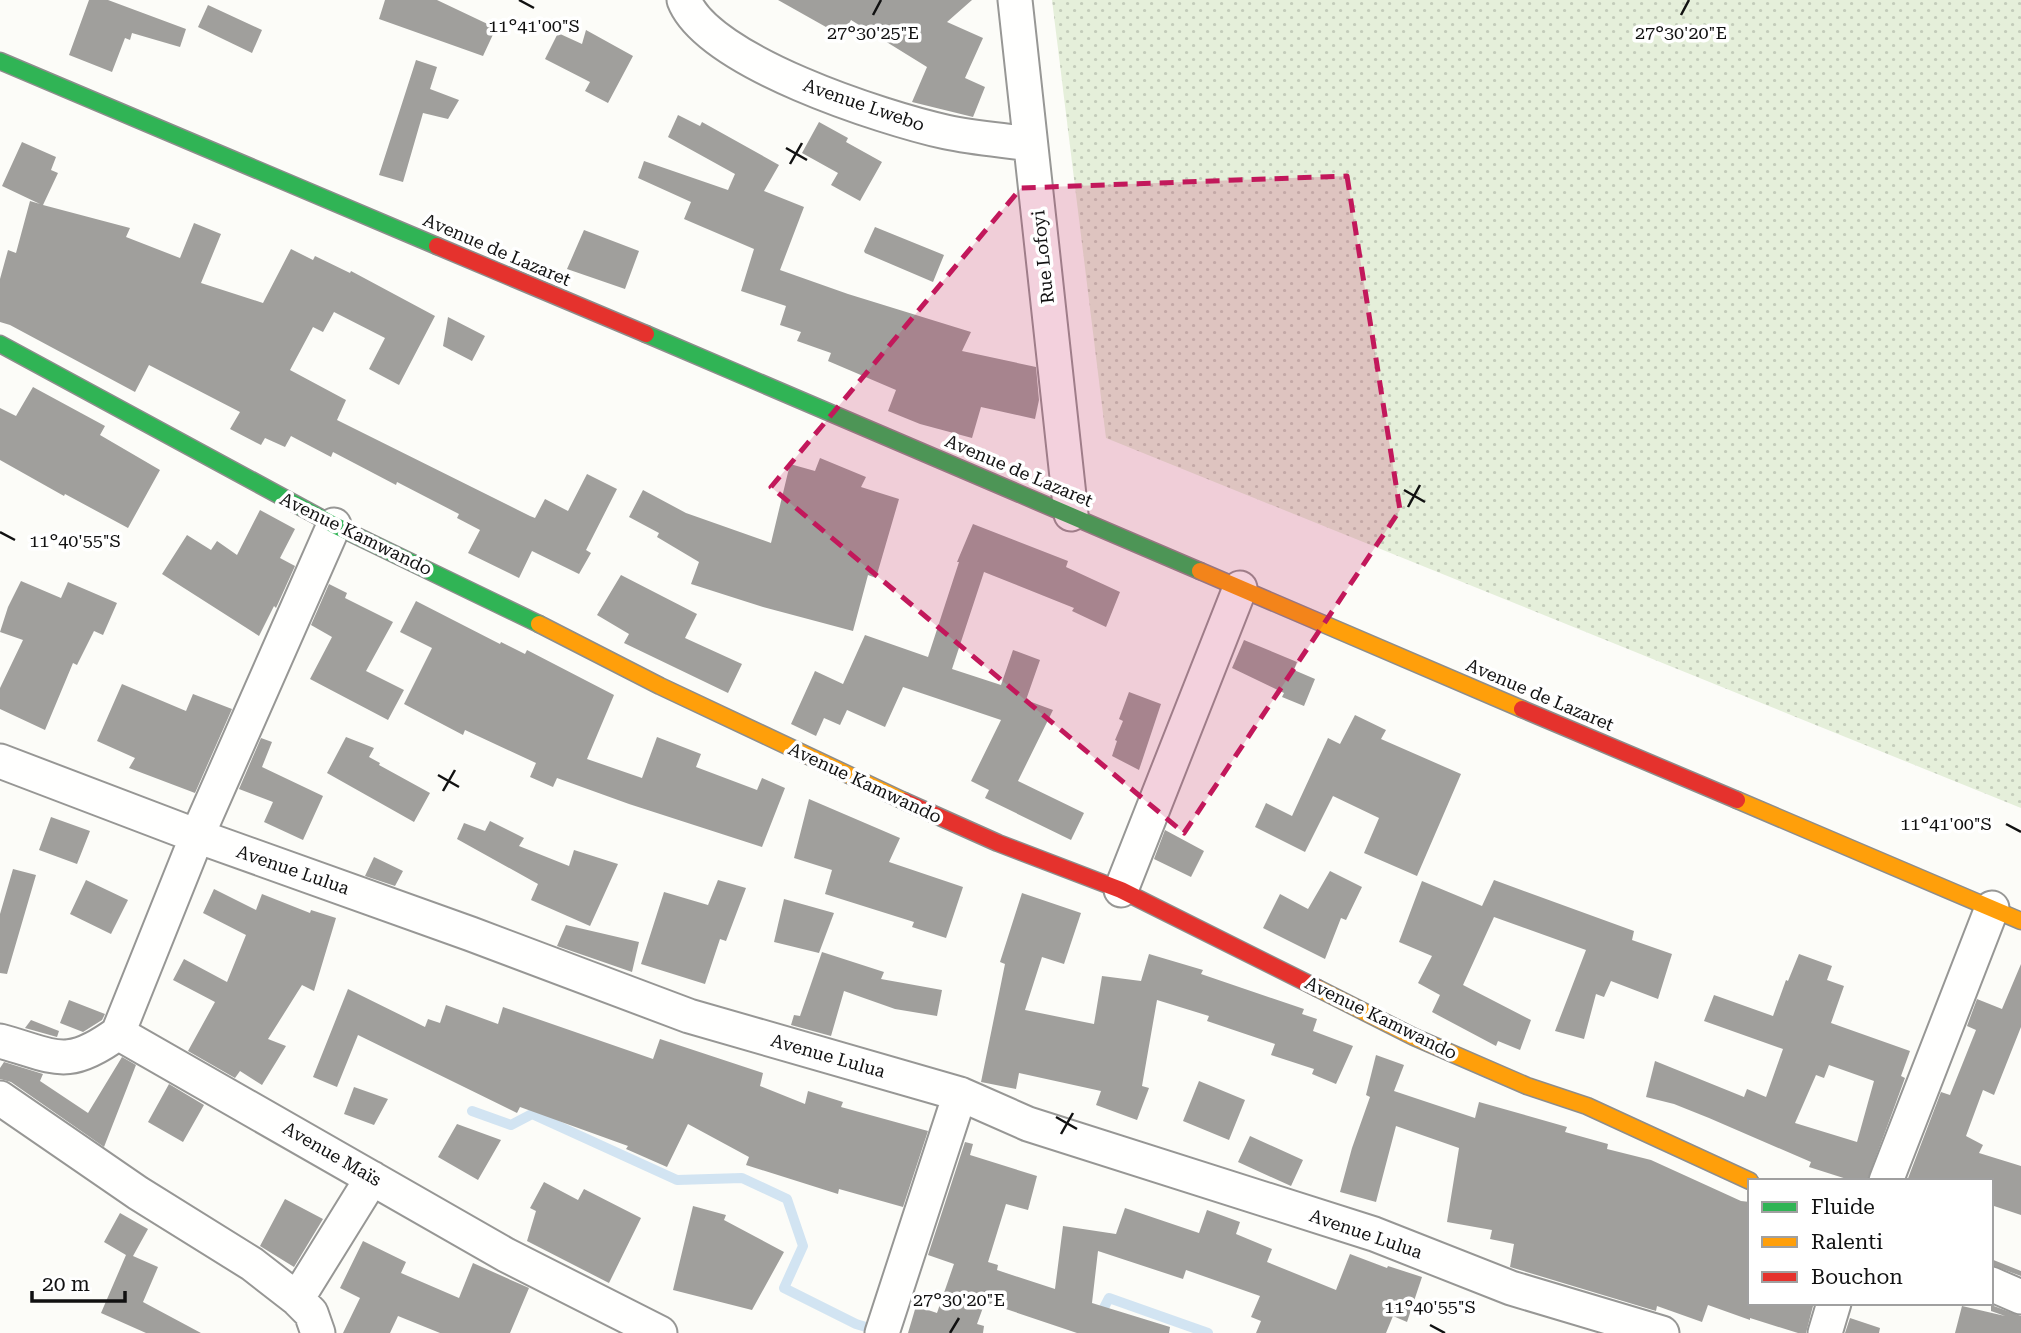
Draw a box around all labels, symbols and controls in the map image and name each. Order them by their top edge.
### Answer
text: 11°41'00"S [488,15,580,36]
text: 27°30'25"E [827,22,919,43]
text: 27°30'20"E [1635,22,1727,43]
street label: Avenue Lwebo [801,74,928,135]
street label: Avenue de Lazaret [420,209,574,290]
street label: Rue Lofoyi [1027,209,1058,305]
street label: Avenue de Lazaret [942,430,1096,511]
street label: Avenue Kamwando [277,488,436,579]
text: 11°40'55"S [29,530,121,551]
street label: Avenue de Lazaret [1463,654,1617,735]
street label: Avenue Kamwando [785,738,945,827]
text: 11°41'00"S [1900,813,1992,834]
street label: Avenue Lulua [234,840,353,899]
street label: Avenue Kamwando [1302,972,1461,1063]
street label: Avenue Lulua [769,1029,888,1082]
street label: Avenue Maïs [279,1117,385,1190]
legend [1748,1179,1993,1305]
text: Fluide [1811,1195,1875,1219]
street label: Avenue Lulua [1307,1204,1426,1263]
text: Ralenti [1811,1230,1883,1254]
scale bar [32,1260,124,1304]
text: Bouchon [1811,1265,1903,1289]
text: 20 m [42,1272,90,1296]
text: 27°30'20"E [913,1289,1005,1310]
text: 11°40'55"S [1384,1296,1476,1317]

